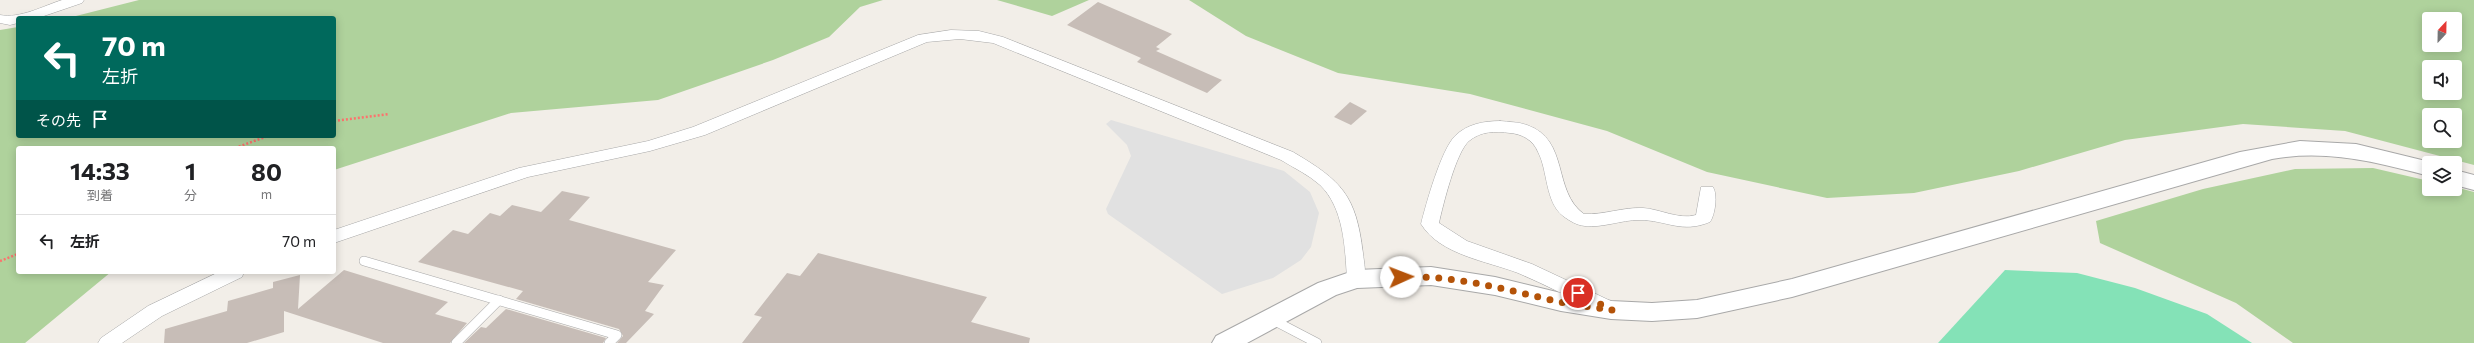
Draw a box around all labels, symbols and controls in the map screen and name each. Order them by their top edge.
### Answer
north arrow [2422,12,2462,52]
map controls [2422,12,2462,196]
text: 70 m [102,28,166,62]
icon: left [36,32,88,84]
button: sound [2422,60,2462,100]
text: 左折 [102,65,138,87]
icon: arrive [89,108,111,130]
button: search [2422,108,2462,148]
text: その先 [36,111,81,129]
text: 14:33 [70,156,130,185]
text: 1 [185,156,196,185]
button: layers [2422,156,2462,196]
text: 80 [251,157,282,186]
text: m [261,186,272,202]
text: 到着 [87,187,113,203]
text: 分 [184,187,197,203]
icon: left [36,230,58,252]
text: 左折 [70,232,100,250]
text: 70 m [282,232,316,250]
position arrow [1380,256,1422,298]
pin [1561,276,1595,310]
icon: arrive [1567,282,1589,304]

